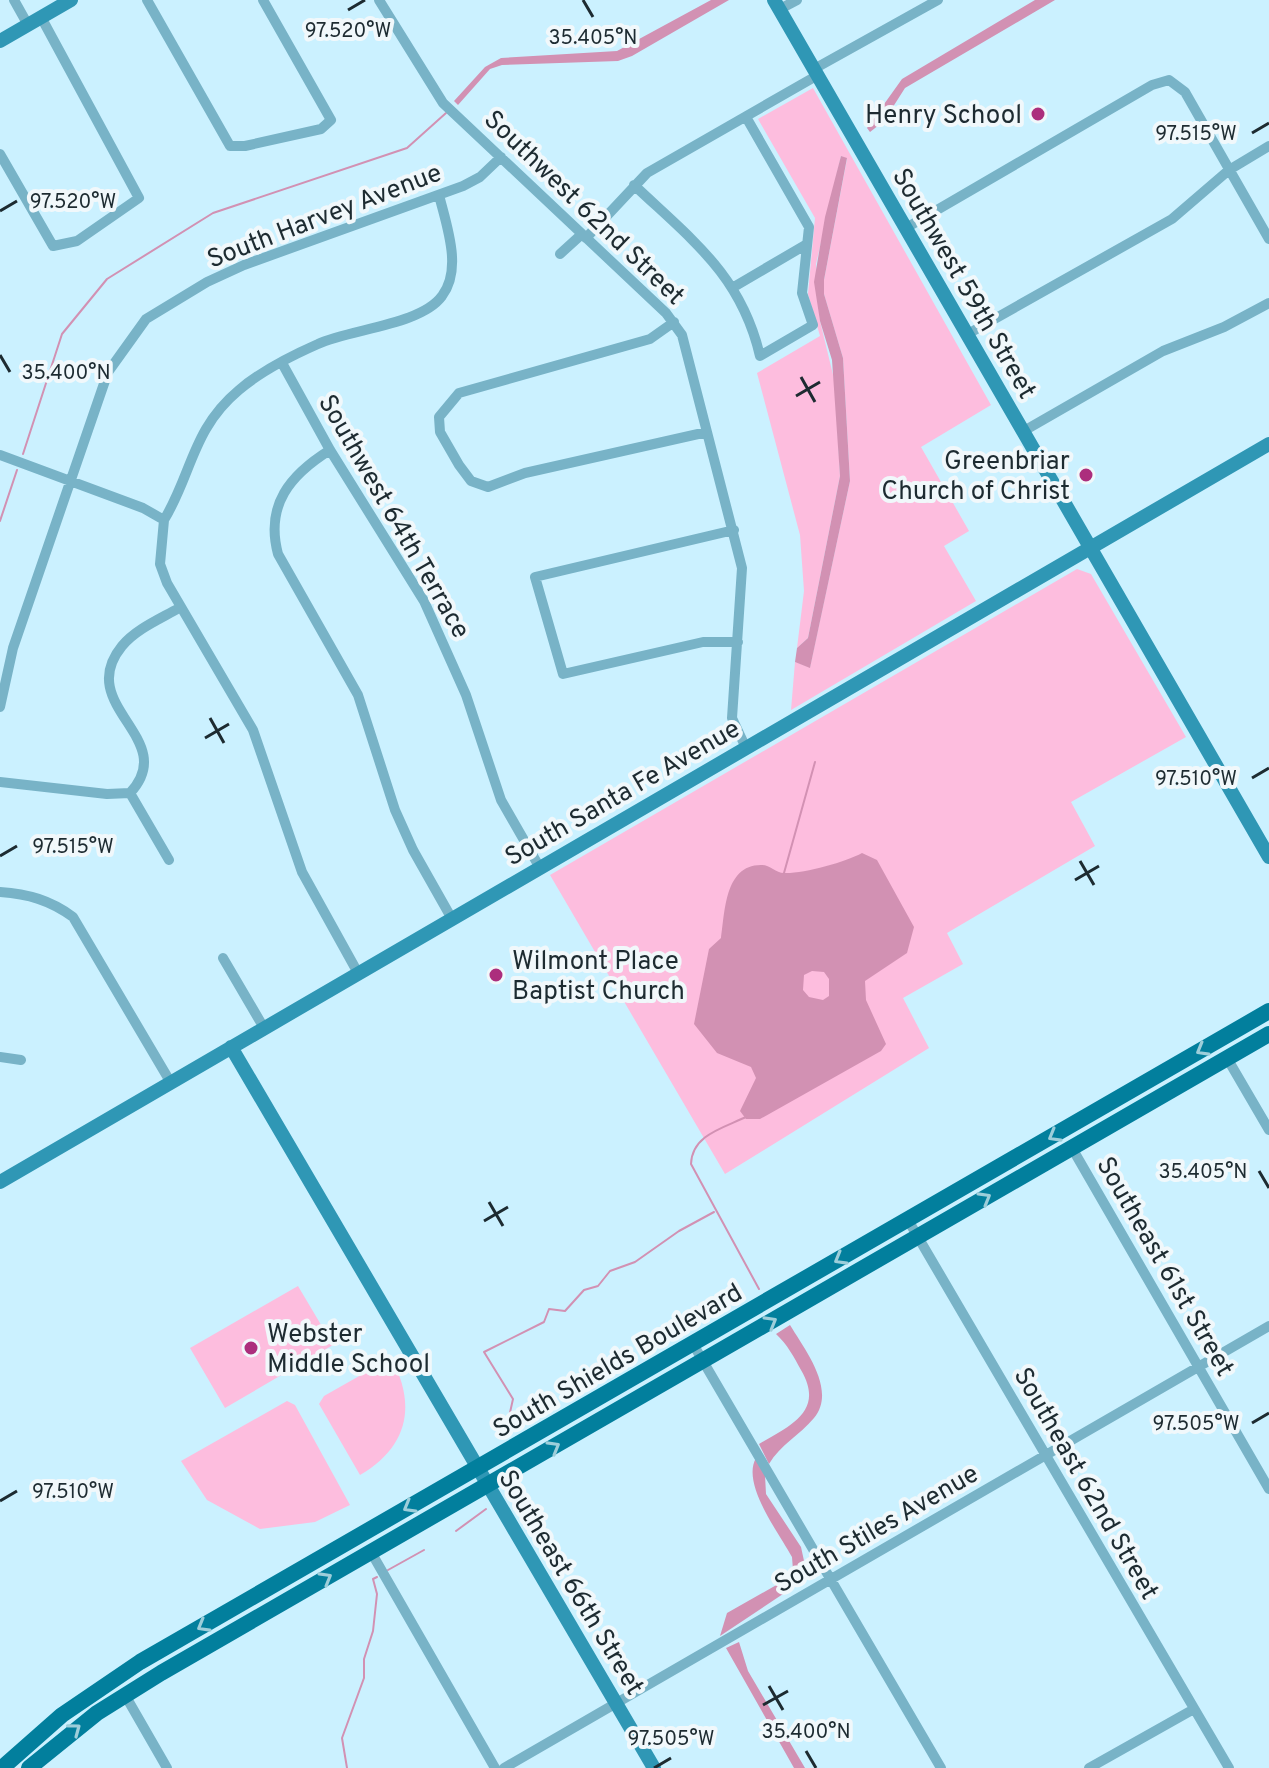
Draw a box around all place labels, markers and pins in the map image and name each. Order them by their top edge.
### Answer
place label: Henry School [865,100,1022,133]
marker: Henry School [1029,105,1047,123]
place label: Greenbriar Church of Christ [881,446,1070,509]
marker: Greenbriar Church of Christ [1077,466,1095,484]
place label: Wilmont Place Baptist Church [512,946,685,1009]
marker: Wilmont Place Baptist Church [487,966,505,984]
place label: Webster Middle School [267,1319,430,1382]
marker: Webster Middle School [242,1339,260,1357]

